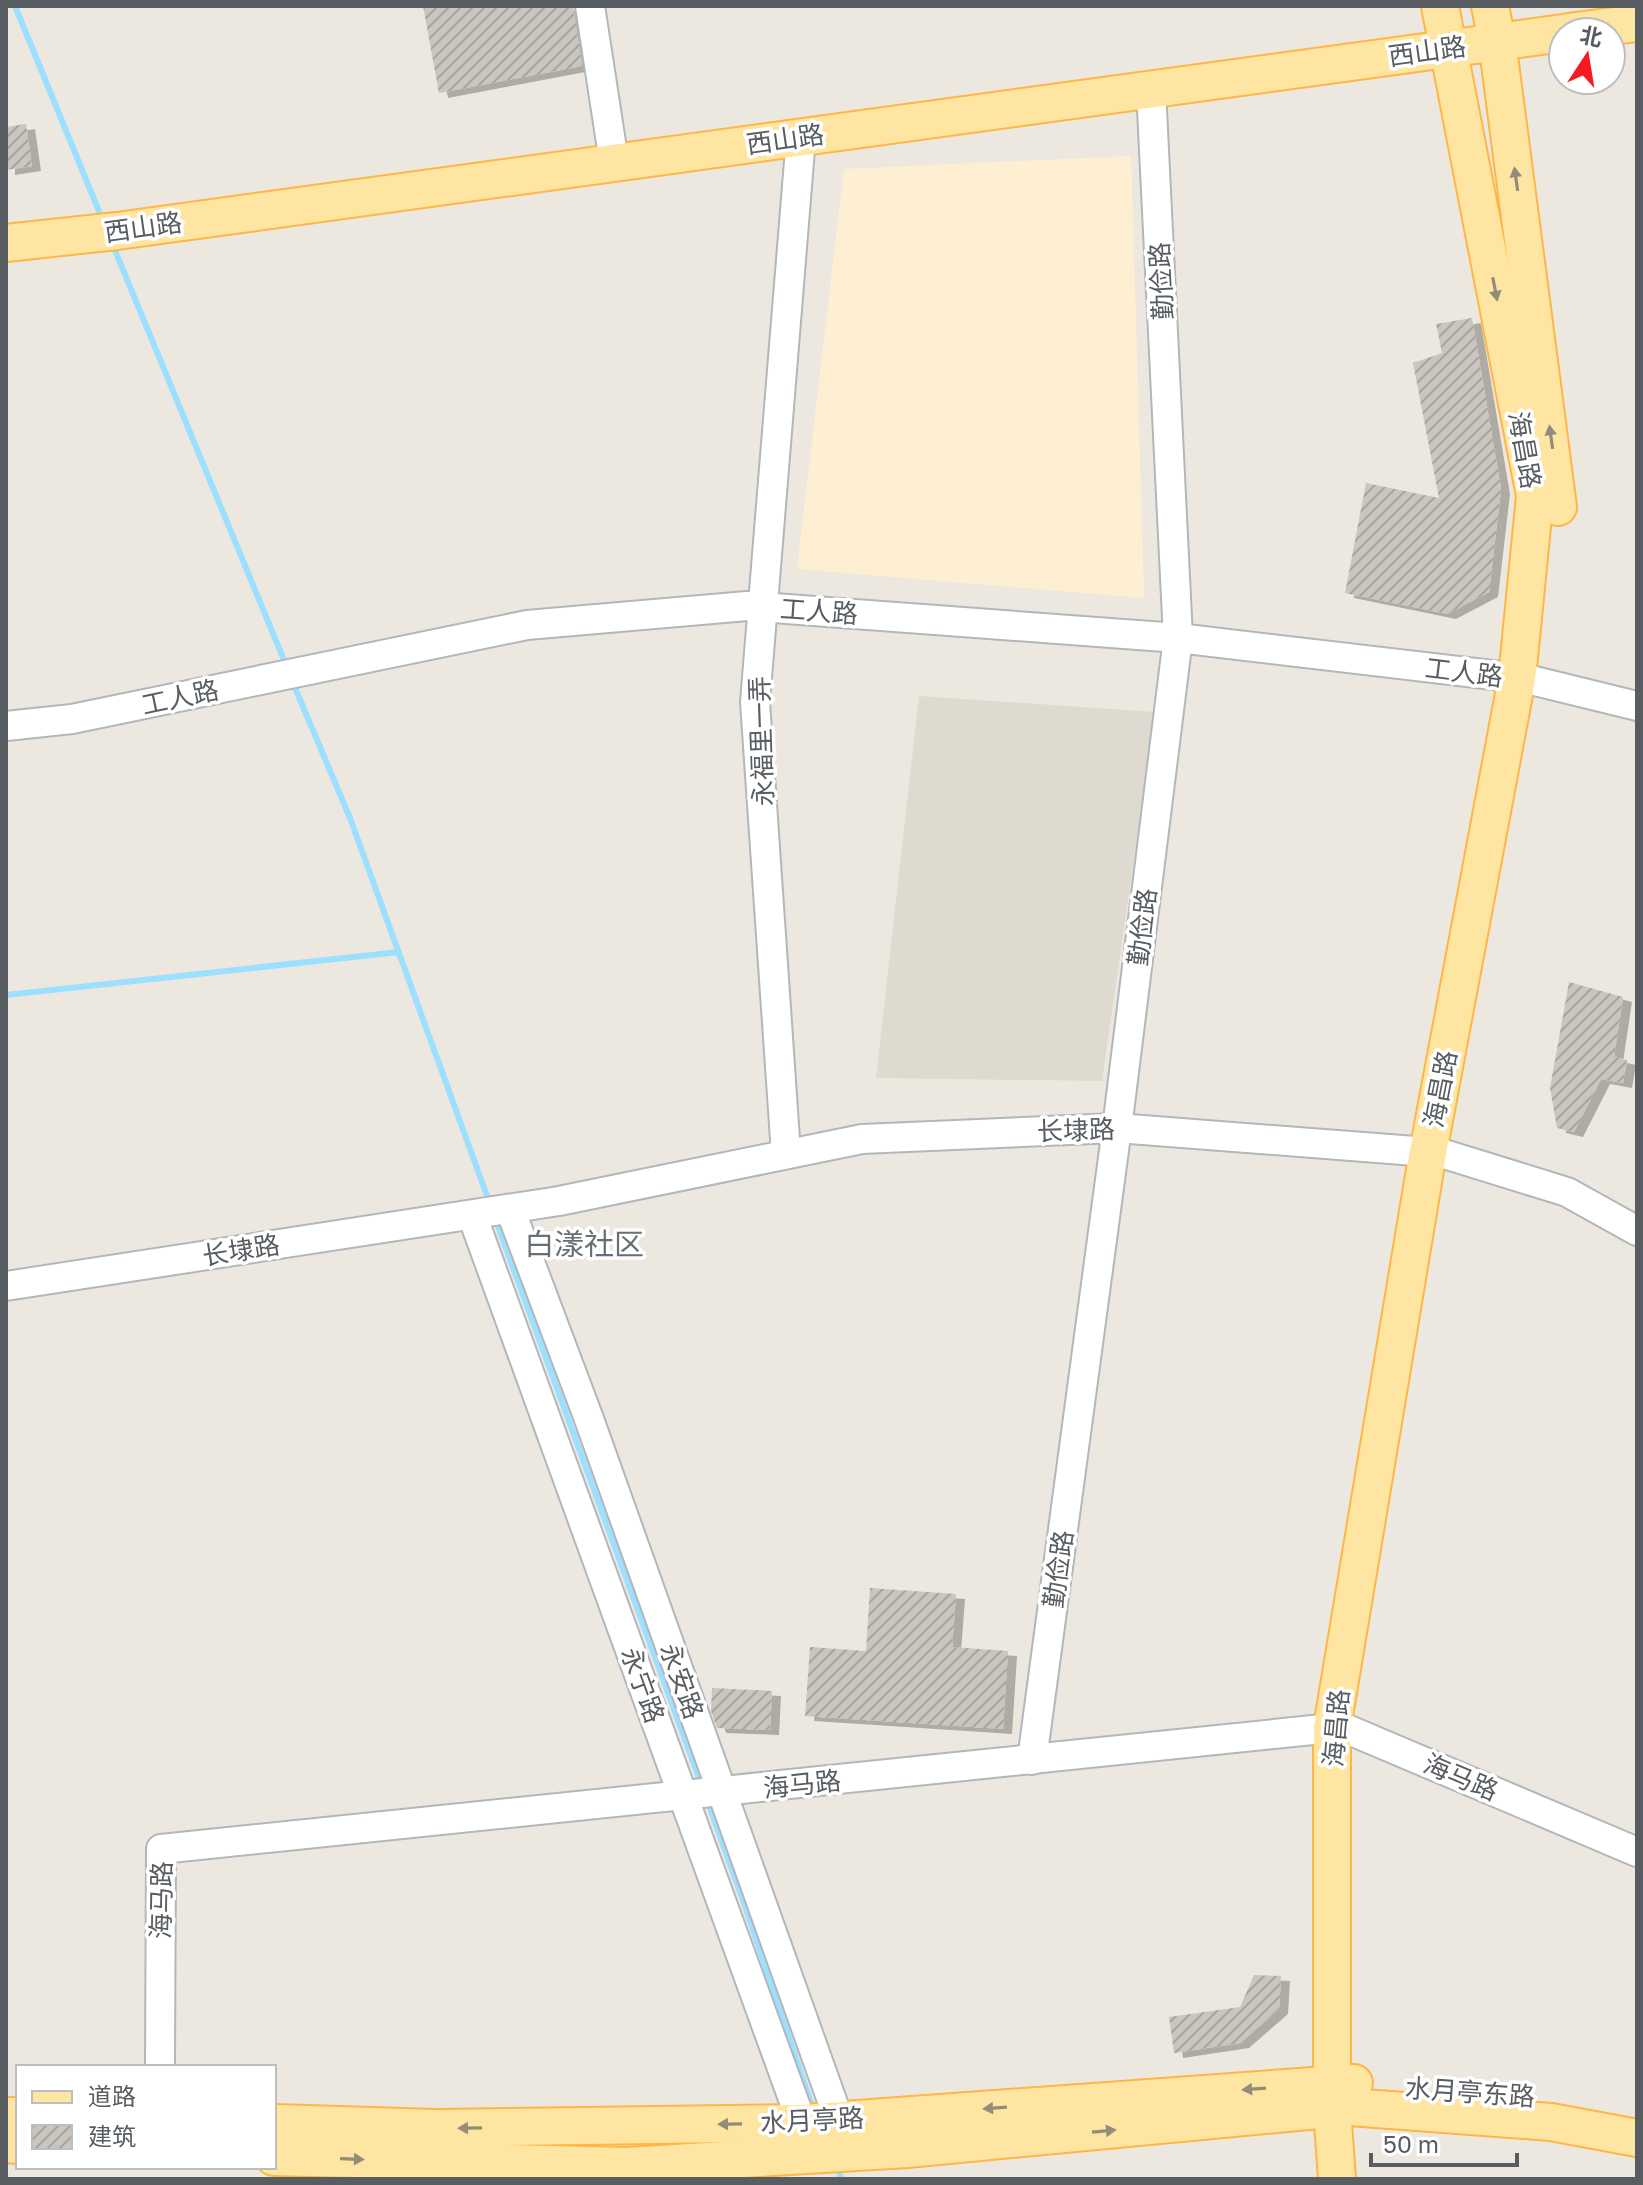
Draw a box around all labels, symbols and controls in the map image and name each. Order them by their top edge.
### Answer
north arrow [1547,16,1627,96]
text: 北 [1578,20,1605,51]
street label: 西山路 [1386,30,1468,72]
street label: 西山路 [744,118,826,160]
one-way arrow [1509,166,1522,191]
street label: 西山路 [102,206,184,248]
street label: 勤俭路 [1143,241,1179,321]
one-way arrow [1489,277,1501,302]
street label: 海昌路 [1503,409,1547,491]
one-way arrow [1544,424,1557,449]
street label: 工人路 [779,593,859,629]
street label: 工人路 [1423,652,1505,692]
street label: 工人路 [139,674,221,720]
street label: 永福里一弄 [743,675,779,807]
street label: 勤俭路 [1122,886,1162,968]
street label: 海昌路 [1417,1048,1463,1130]
street label: 长埭路 [1036,1113,1116,1147]
district label: 白漾社区 [524,1226,644,1262]
street label: 长埭路 [200,1229,282,1271]
street label: 勤俭路 [1037,1528,1079,1610]
street label: 永安路 [654,1639,710,1723]
street label: 永宁路 [615,1643,671,1727]
street label: 海昌路 [1317,1688,1355,1768]
street label: 海马路 [1419,1747,1503,1807]
street label: 海马路 [762,1765,842,1803]
street label: 海马路 [145,1861,177,1939]
legend [16,2065,276,2169]
street label: 水月亭东路 [1404,2072,1536,2112]
text: 道路 [88,2081,136,2110]
one-way arrow [1241,2083,1266,2096]
street label: 水月亭路 [759,2102,865,2138]
one-way arrow [982,2102,1007,2115]
scale bar [1371,2117,1517,2167]
one-way arrow [717,2118,742,2130]
text: 建筑 [88,2121,136,2150]
one-way arrow [457,2121,482,2134]
one-way arrow [1092,2124,1117,2137]
text: 50 m [1383,2129,1439,2158]
one-way arrow [340,2153,365,2166]

